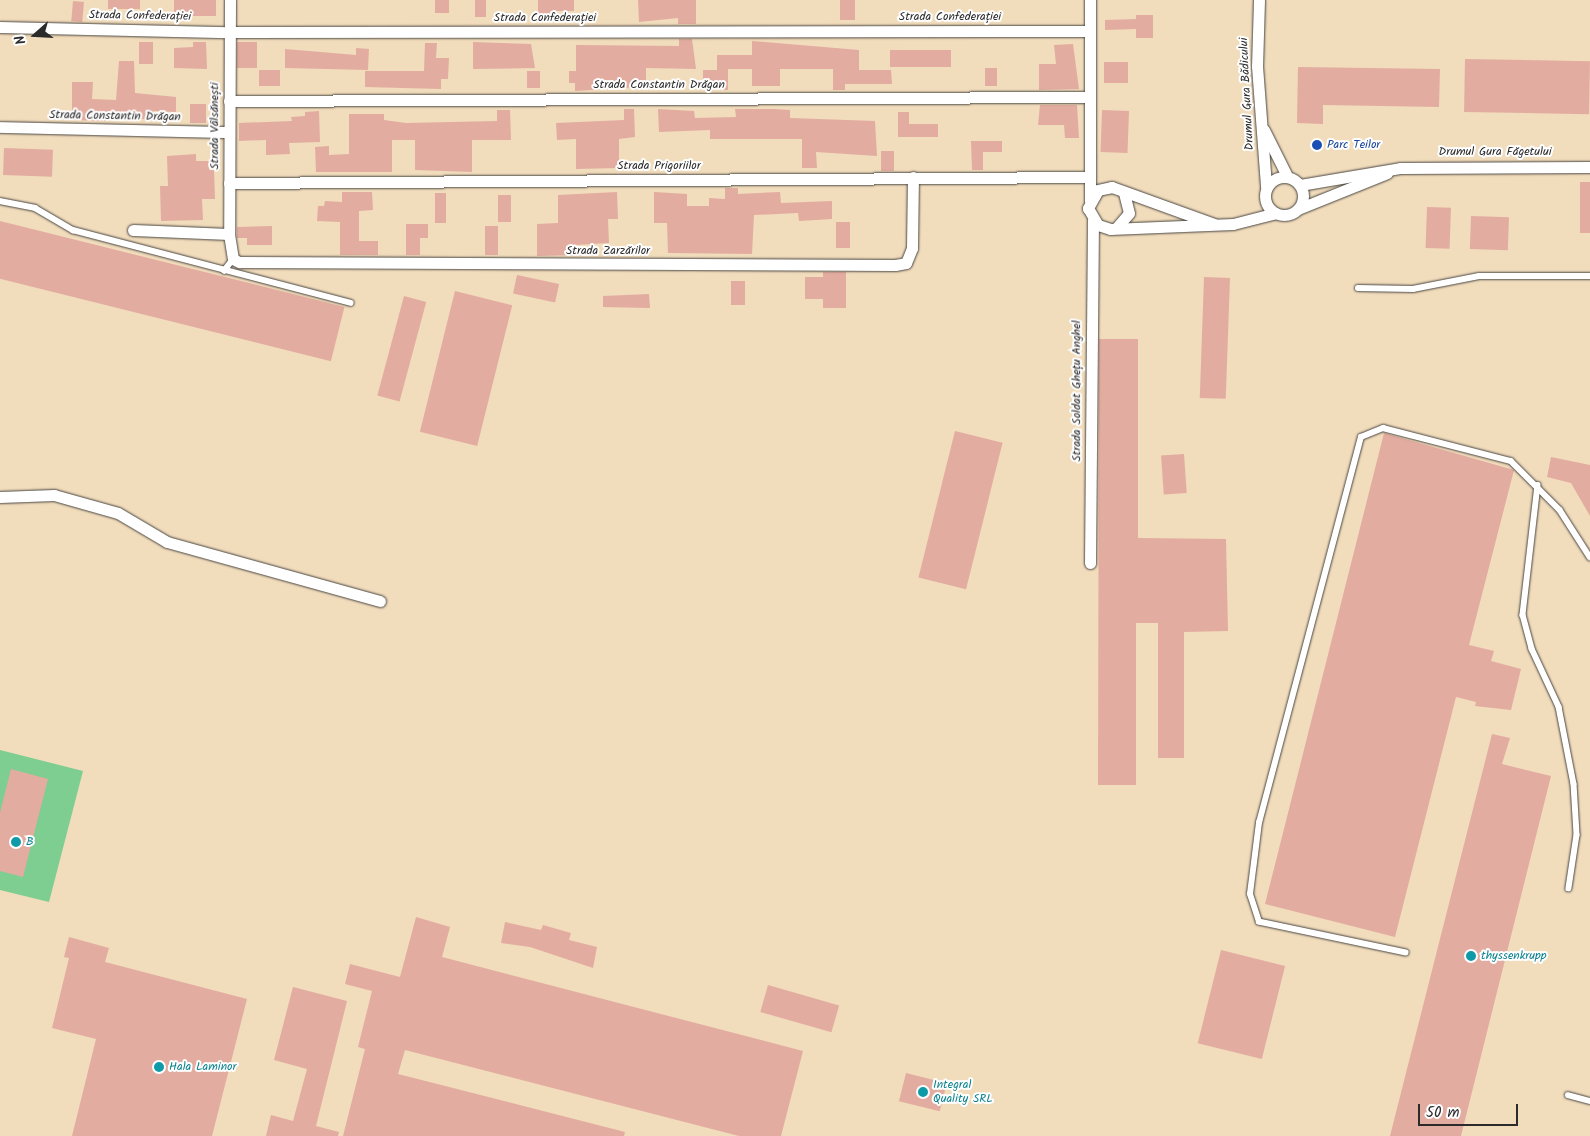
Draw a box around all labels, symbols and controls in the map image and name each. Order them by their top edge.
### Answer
street label: Strada Confederației [89,8,191,24]
north arrow [10,10,60,60]
street label: Strada Confederației [899,10,1001,24]
street label: Strada Confederației [494,11,596,25]
text: N [9,32,33,48]
street label: Drumul Gura Bădicului [1237,37,1257,151]
street label: Strada Constantin Drăgan [593,78,725,92]
street label: Strada Vâlsănești [208,82,222,170]
street label: Strada Constantin Drăgan [49,108,181,124]
place label: Parc Teilor [1327,138,1380,152]
marker: Parc Teilor [1311,139,1323,151]
street label: Drumul Gura Făgetului [1438,145,1552,159]
street label: Strada Prigoriilor [617,159,701,173]
street label: Strada Zarzărilor [566,244,650,258]
street label: Strada Soldat Ghețu Anghel [1070,320,1084,462]
place label: B [26,835,34,849]
marker: B [10,836,22,848]
place label: thyssenkrupp [1481,949,1547,963]
marker: thyssenkrupp [1465,950,1477,962]
place label: Hala Laminor [169,1060,236,1074]
marker: Hala Laminor [153,1061,165,1073]
place label: Integral Quality SRL [933,1078,993,1106]
marker: Integral Quality SRL [917,1086,929,1098]
scale bar [1420,1094,1520,1126]
text: 50 m [1426,1101,1460,1125]

